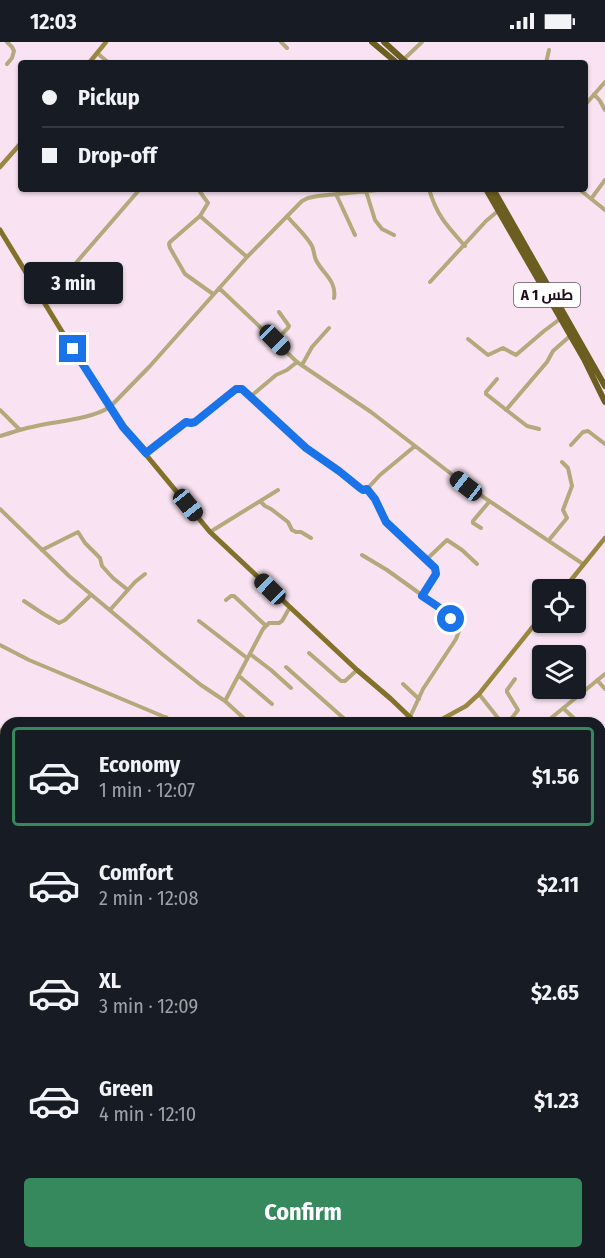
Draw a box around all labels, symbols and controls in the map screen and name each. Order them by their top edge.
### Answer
text: 12:03 [30,8,77,35]
text: Pickup [78,84,140,111]
text: Drop-off [78,142,157,169]
callout: 3 min [23,262,122,304]
text: 3 min [51,271,96,295]
road number: A 1 طس [514,283,580,307]
car [256,321,294,359]
route end [59,335,86,362]
car [446,468,486,504]
car [170,485,206,525]
car [251,570,289,608]
map controls [532,579,586,699]
button: locate [532,579,586,633]
route start [437,605,464,632]
button: layers [532,645,586,699]
icon: car [27,750,81,804]
text: Economy [99,751,180,778]
text: $1.56 [532,763,579,790]
text: 1 min · 12:07 [99,778,195,802]
icon: car [27,858,81,912]
text: Comfort [99,859,173,886]
text: $2.11 [537,871,579,898]
text: 2 min · 12:08 [99,886,198,910]
icon: car [27,966,81,1020]
text: XL [99,967,121,994]
text: $2.65 [531,979,579,1006]
text: 3 min · 12:09 [99,994,198,1018]
icon: car [27,1074,81,1128]
text: Green [99,1075,153,1102]
text: $1.23 [534,1087,579,1114]
text: 4 min · 12:10 [99,1102,196,1126]
button: Confirm [24,1178,582,1247]

